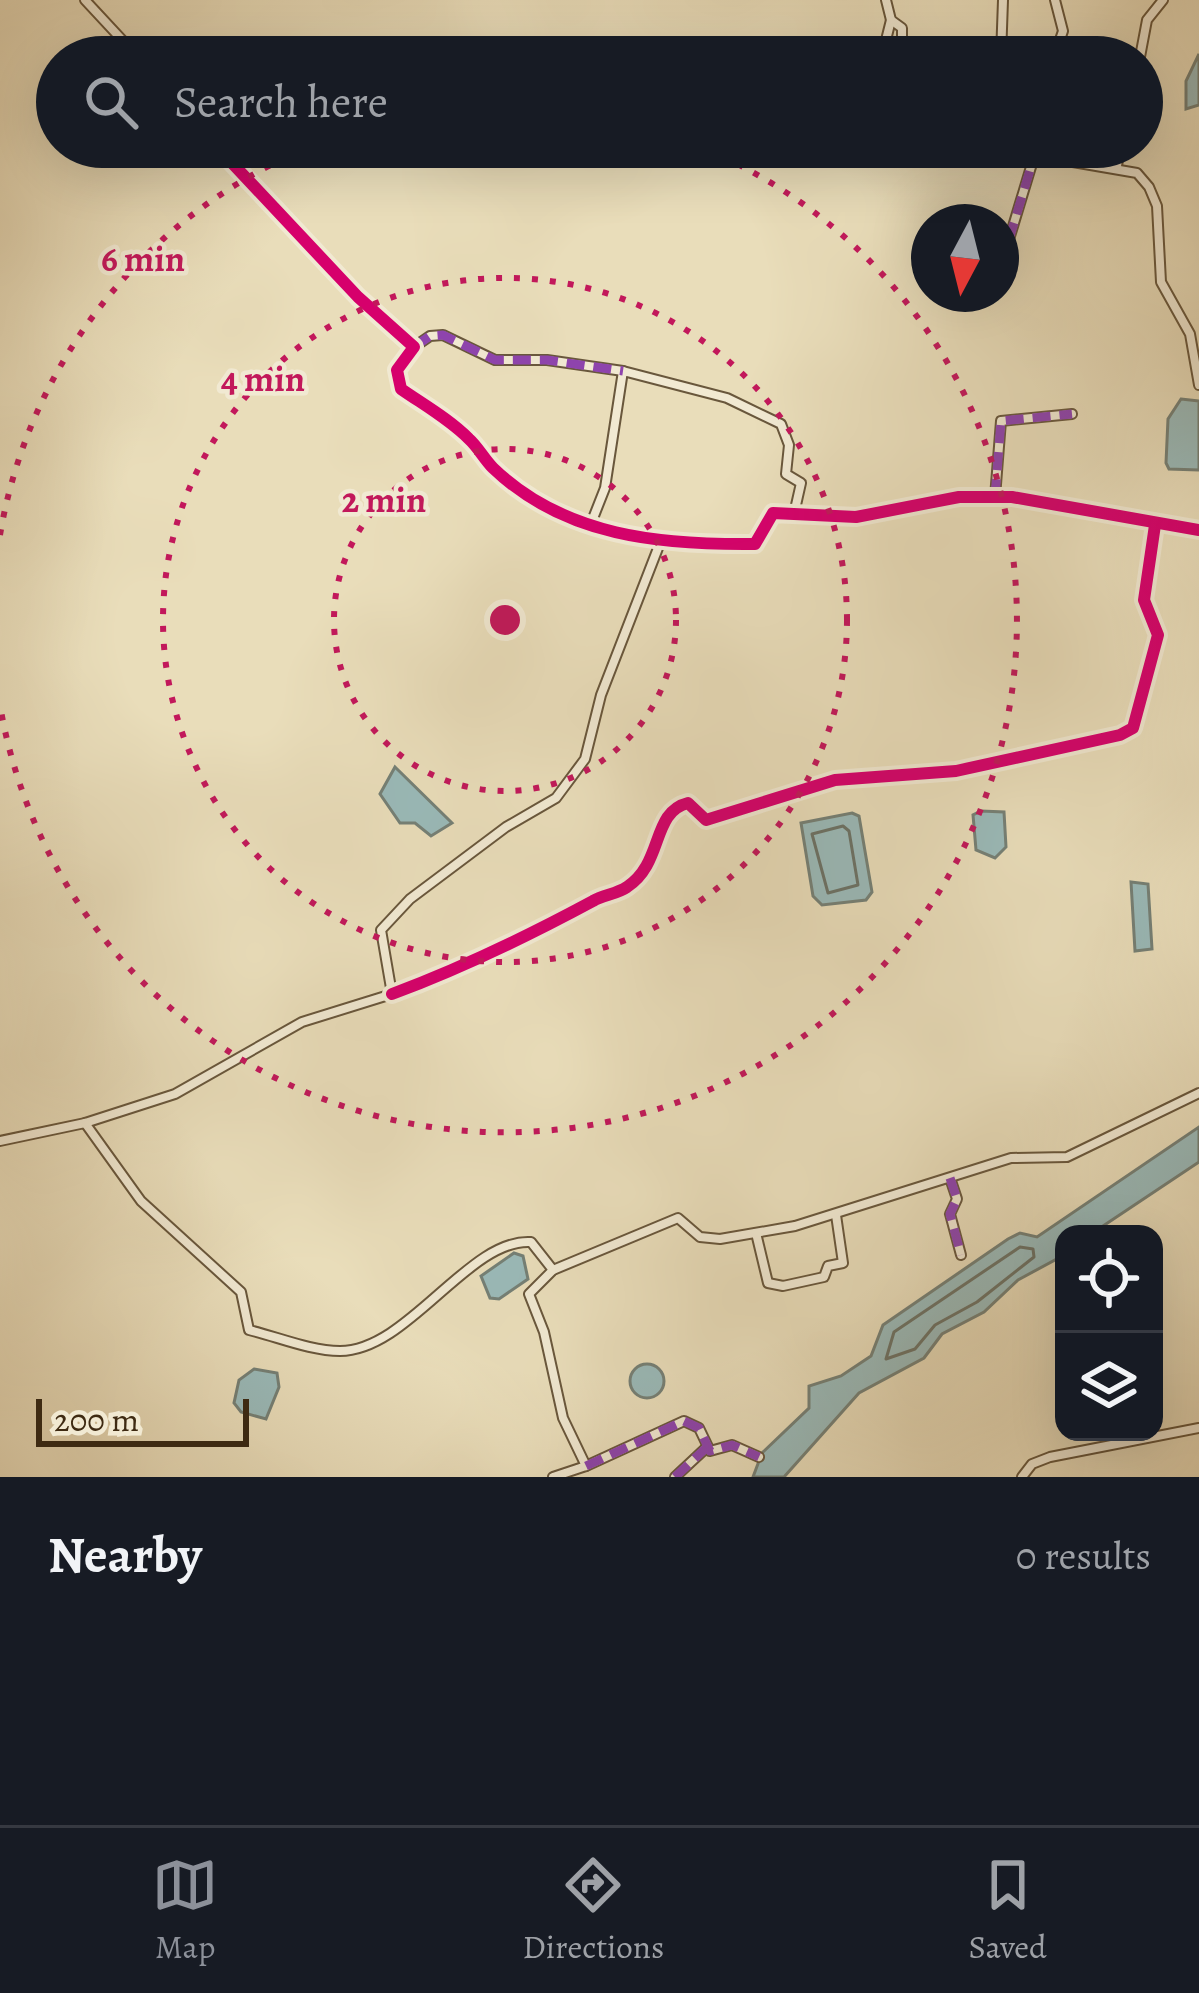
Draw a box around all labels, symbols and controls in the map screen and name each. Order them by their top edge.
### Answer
search box [36,36,1163,168]
icon: search [78,69,144,135]
text: Search here [174,71,388,133]
north arrow [911,204,1019,312]
text: 6 min [101,234,185,283]
text: 4 min [221,354,305,403]
text: 2 min [342,475,426,524]
centre of rings [484,599,526,641]
map controls [1055,1225,1163,1441]
button: locate [1055,1225,1163,1333]
button: layers [1055,1333,1163,1441]
scale bar [36,1393,249,1446]
text: 200 m [54,1397,139,1442]
text: Nearby [48,1520,202,1590]
text: 0 results [1016,1529,1151,1582]
tab: Map [152,1852,218,1969]
tab: Directions [523,1852,664,1969]
tab: Saved [969,1852,1047,1969]

